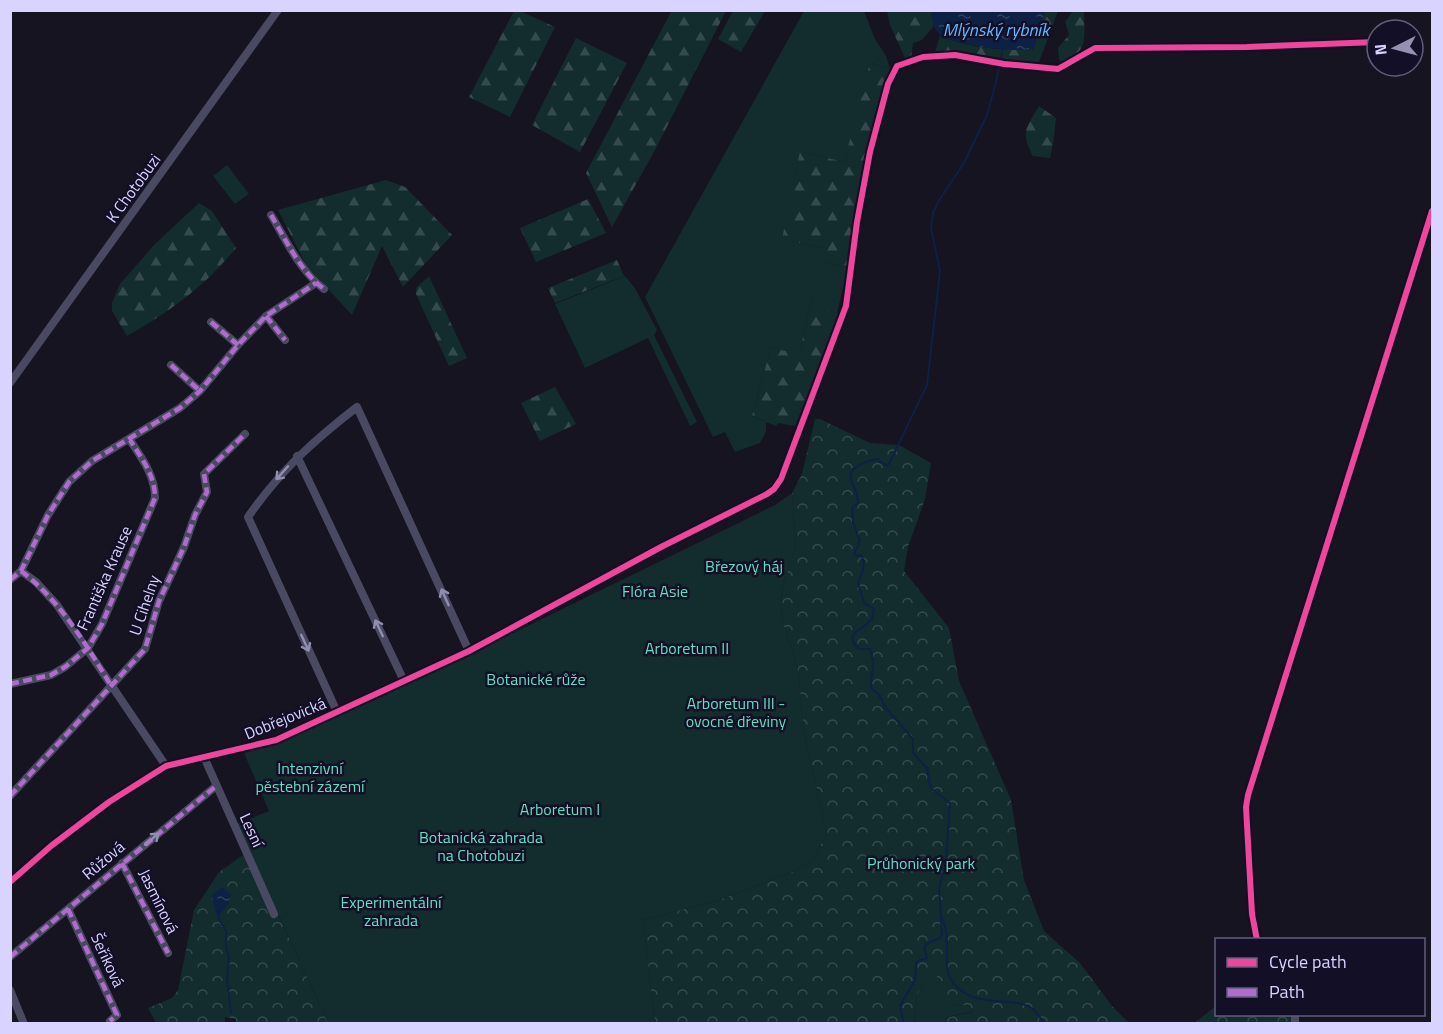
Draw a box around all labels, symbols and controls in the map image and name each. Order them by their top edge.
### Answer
water label: Mlýnský rybník [943,16,1051,43]
north arrow [1365,18,1425,78]
text: N [1368,43,1393,56]
street label: K Chotobuzi [100,149,166,227]
one-way arrow [275,465,289,480]
street label: Františka Krause [70,522,138,634]
park label: Březový háj [705,554,783,578]
street label: U Cihelny [122,571,166,639]
park label: Flóra Asie [622,579,688,603]
one-way arrow [439,589,450,607]
one-way arrow [372,619,384,637]
one-way arrow [300,634,312,652]
park label: Arboretum II [645,636,729,660]
park label: Botanické růže [486,667,586,691]
street label: Dobřejovická [241,691,329,745]
park label: Arboretum III - ovocné dřeviny [686,691,787,733]
park label: Intenzivní pěstební zázemí [255,756,366,798]
park label: Arboretum I [520,797,600,821]
street label: Lesní [234,809,271,852]
park label: Botanická zahrada na Chotobuzi [419,825,543,867]
one-way arrow [144,832,160,845]
street label: Růžová [76,835,130,885]
park label: Průhonický park [867,851,975,875]
street label: Jasmínová [133,865,185,937]
park label: Experimentální zahrada [340,890,443,932]
street label: Šeříková [85,929,131,991]
legend [1215,938,1425,1016]
text: Cycle path [1269,948,1347,975]
text: Path [1269,978,1305,1005]

